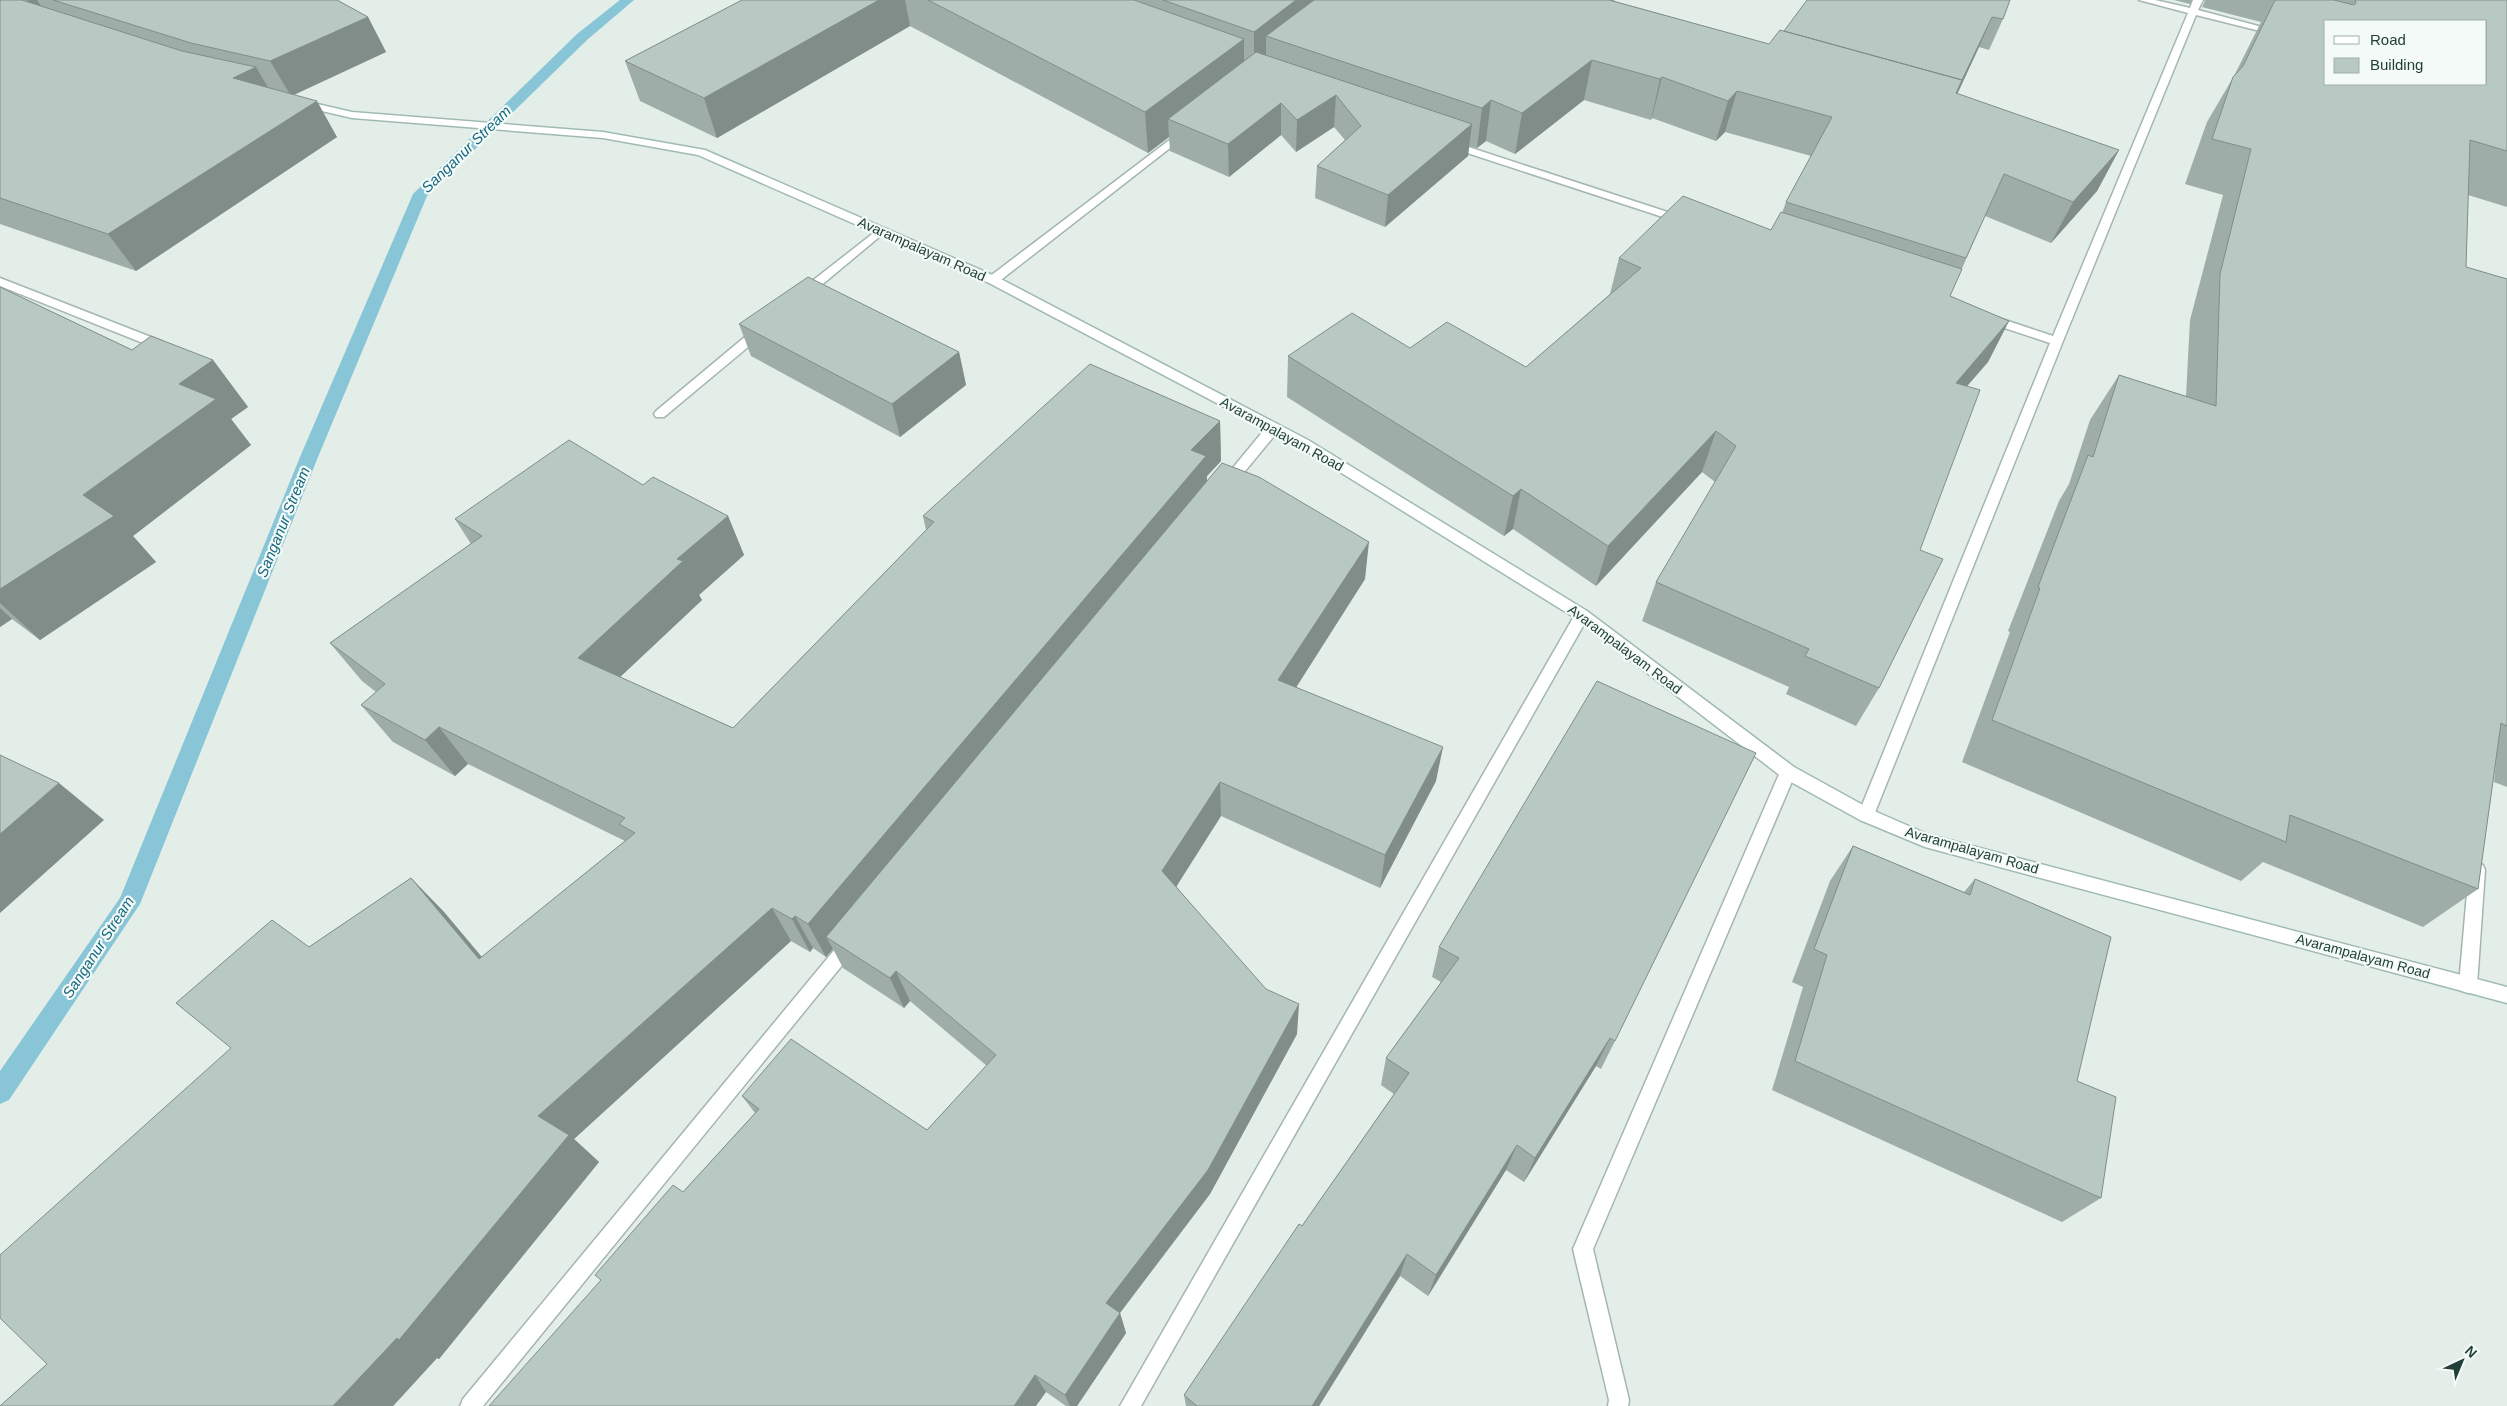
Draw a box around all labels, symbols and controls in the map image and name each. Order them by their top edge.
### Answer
legend [2324,20,2487,85]
text: Road [2370,31,2406,48]
text: Building [2370,56,2423,73]
water label: Sanganur Stream [418,102,514,196]
street label: Avarampalayam Road [856,214,988,284]
street label: Avarampalayam Road [1218,393,1346,475]
water label: Sanganur Stream [253,464,313,580]
street label: Avarampalayam Road [1565,601,1685,697]
street label: Avarampalayam Road [1903,823,2041,877]
water label: Sanganur Stream [59,893,137,1001]
street label: Avarampalayam Road [2294,930,2432,982]
north arrow [2437,1336,2487,1386]
text: N [2462,1342,2480,1361]

